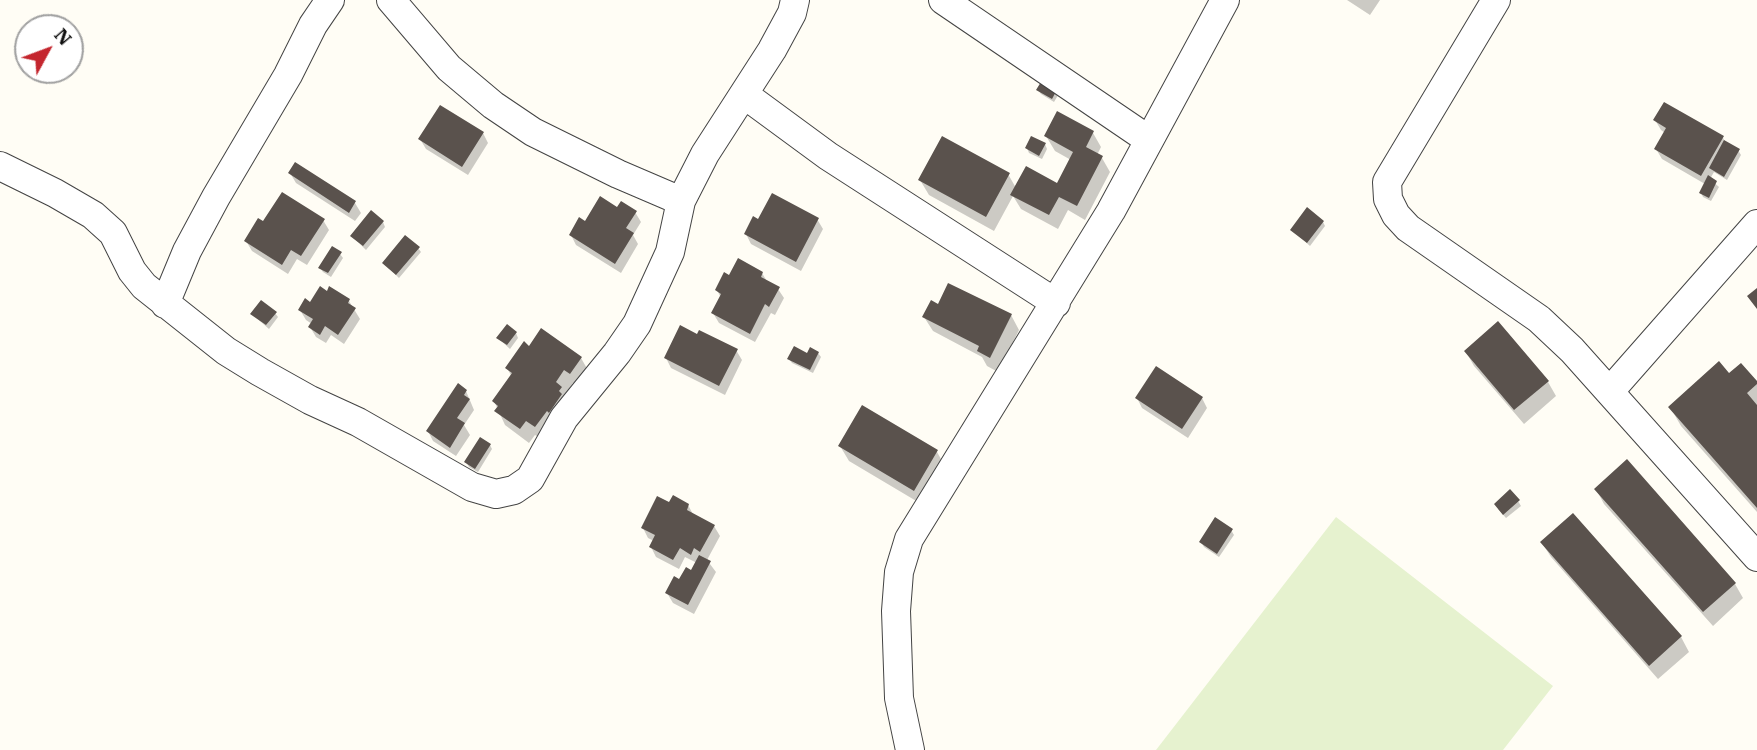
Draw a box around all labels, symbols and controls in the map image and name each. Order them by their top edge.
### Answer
north arrow [14,14,84,84]
text: N [49,23,77,50]

